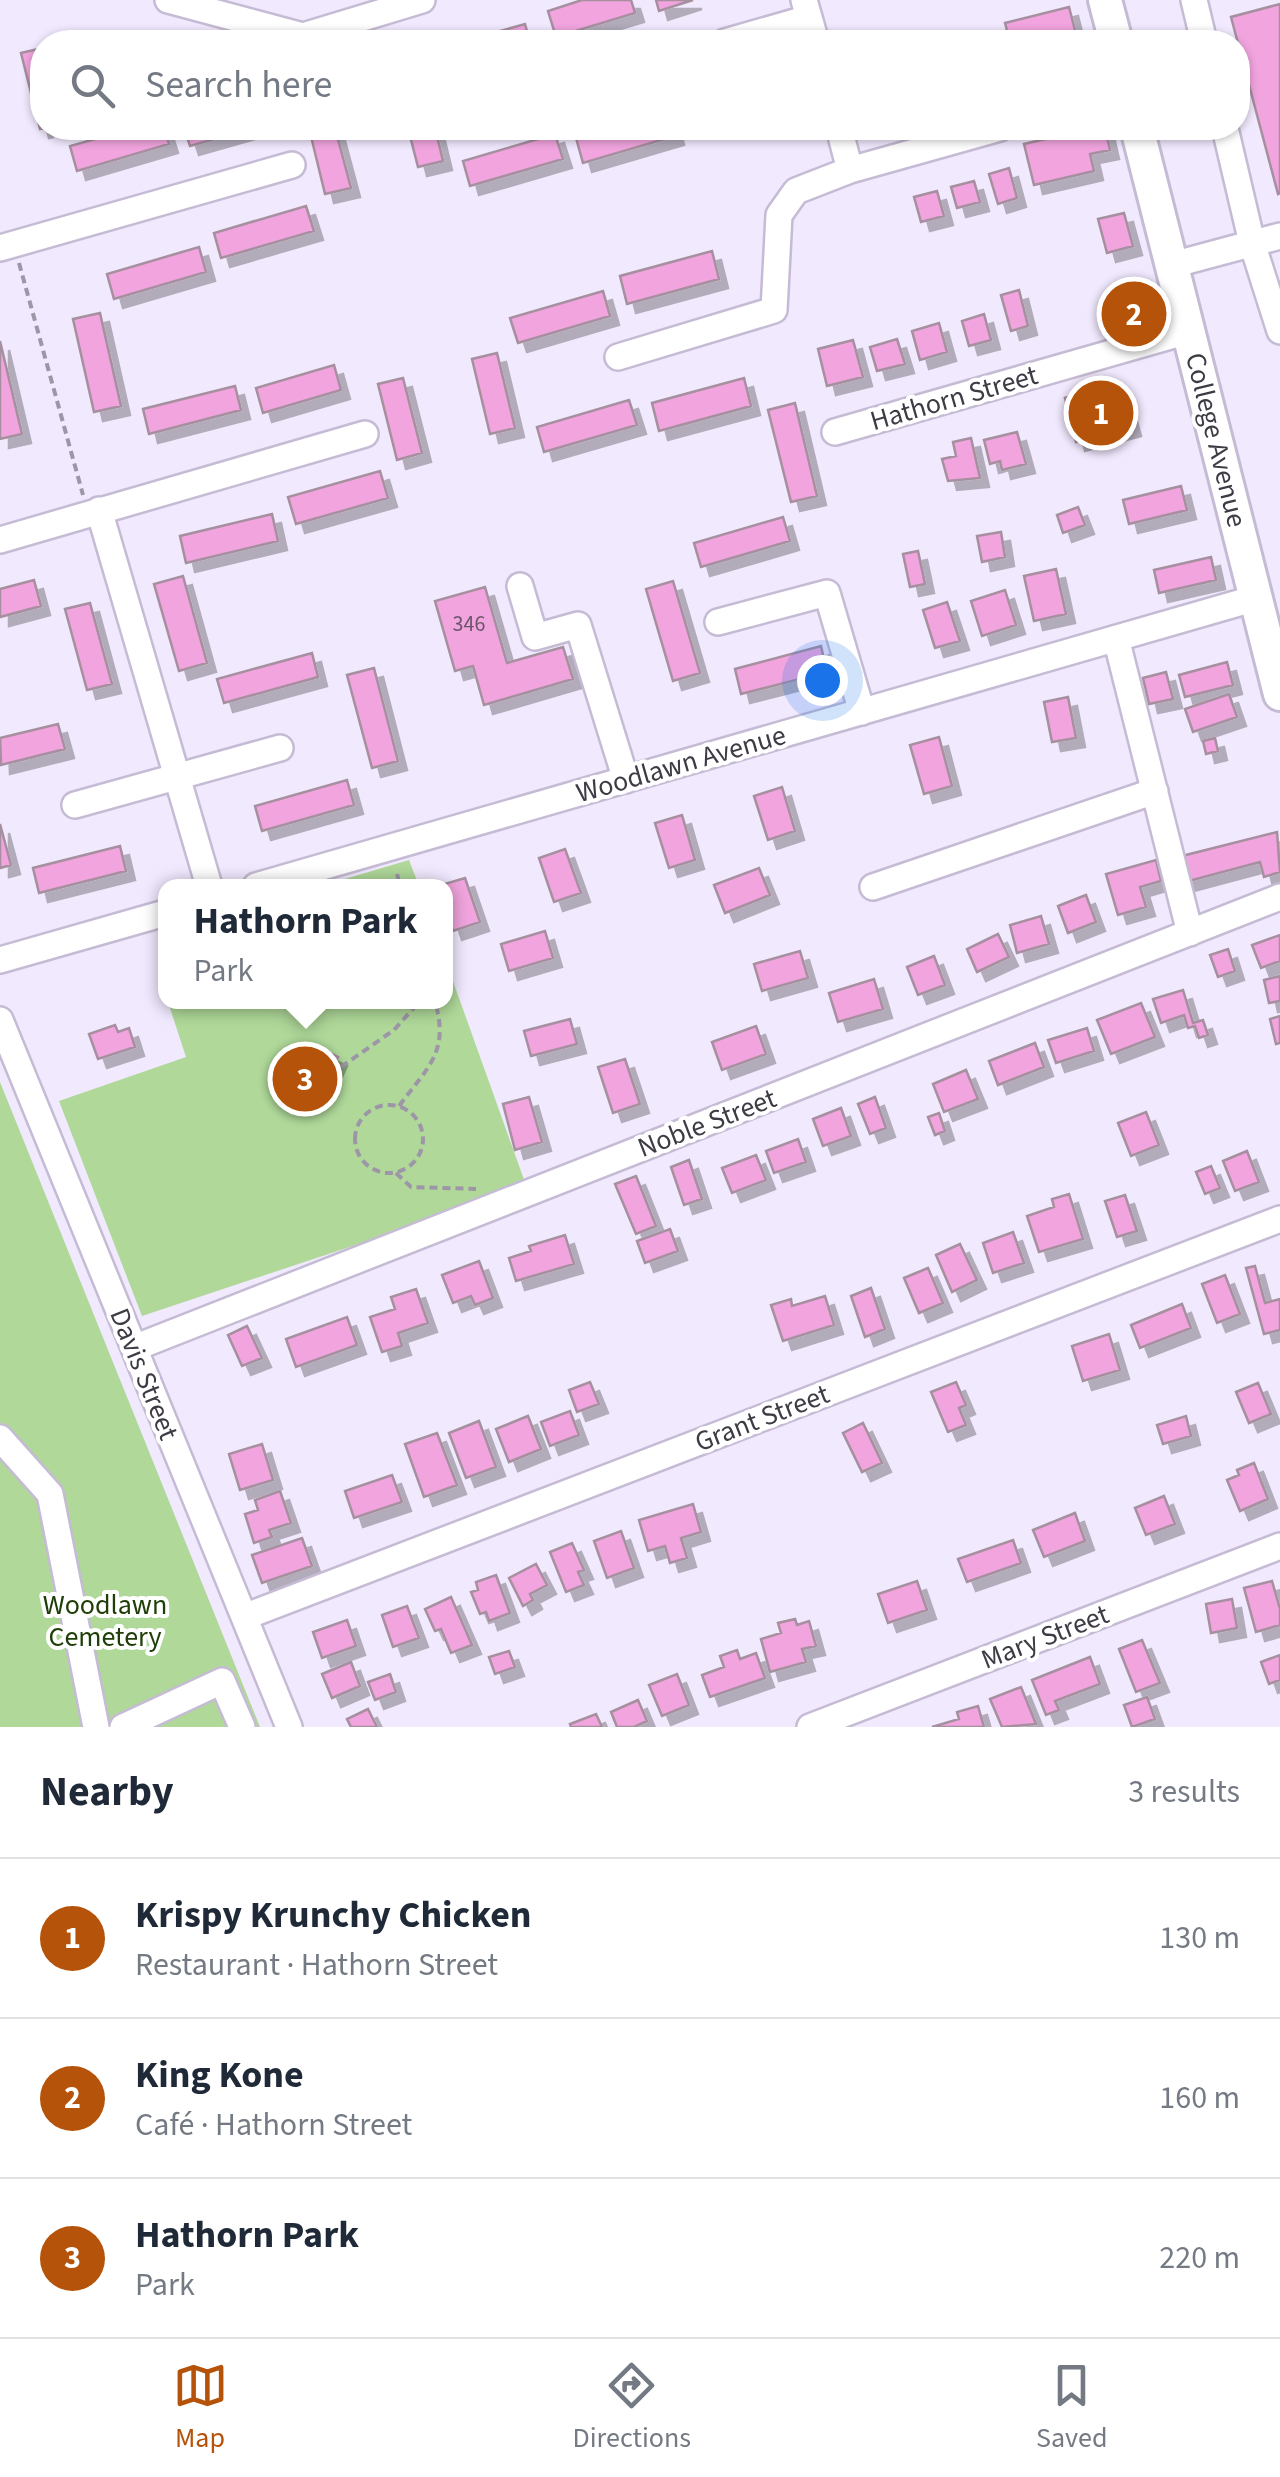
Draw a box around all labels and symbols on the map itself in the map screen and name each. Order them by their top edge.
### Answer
pin: 2 [1102,276,1166,352]
street label: College Avenue [1175,349,1257,531]
street label: Hathorn Street [866,355,1043,441]
pin: 1 [1068,376,1134,450]
house number: 346 [453,608,485,640]
your location [797,655,848,706]
street label: Woodlawn Avenue [571,715,791,813]
pin: 3 [272,1042,338,1116]
street label: Noble Street [632,1078,783,1168]
street label: Davis Street [99,1302,189,1446]
street label: Grant Street [689,1374,835,1462]
park label: Woodlawn Cemetery [43,1585,167,1657]
street label: Mary Street [975,1594,1115,1680]

